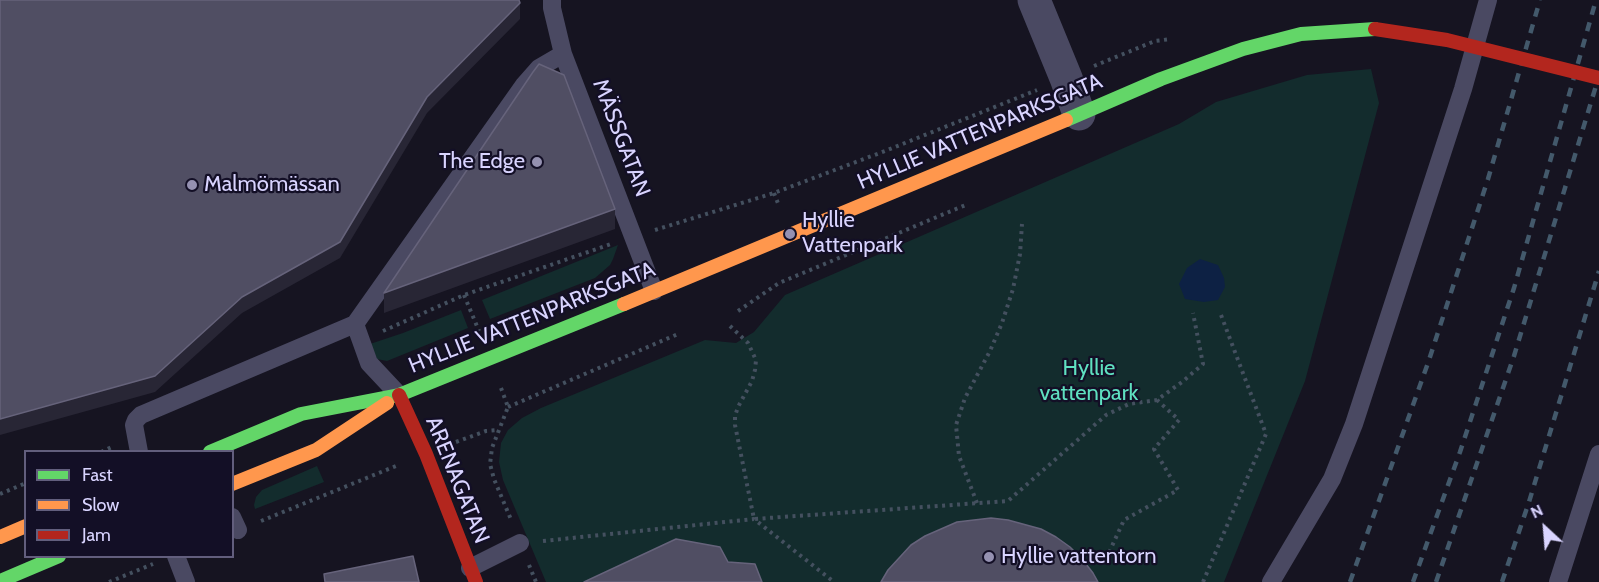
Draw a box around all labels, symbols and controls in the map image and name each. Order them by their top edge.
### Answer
street label: HYLLIE VATTENPARKSGATA [854,68,1106,196]
street label: MÄSSGATAN [586,75,656,201]
place label: The Edge [439,149,525,175]
marker: The Edge [530,155,544,169]
place label: Malmömässan [204,172,340,198]
marker: Malmömässan [185,178,199,192]
place label: Hyllie Vattenpark [802,208,903,260]
marker: Hyllie Vattenpark [783,227,797,241]
street label: HYLLIE VATTENPARKSGATA [405,256,659,380]
park label: Hyllie vattenpark [1040,356,1138,408]
street label: ARENAGATAN [420,413,494,547]
legend [24,450,234,558]
text: Fast [82,464,113,486]
text: Slow [82,494,119,516]
north arrow [1515,498,1575,558]
text: N [1528,500,1546,522]
text: Jam [82,524,111,546]
place label: Hyllie vattentorn [1001,544,1157,570]
marker: Hyllie vattentorn [982,550,996,564]

